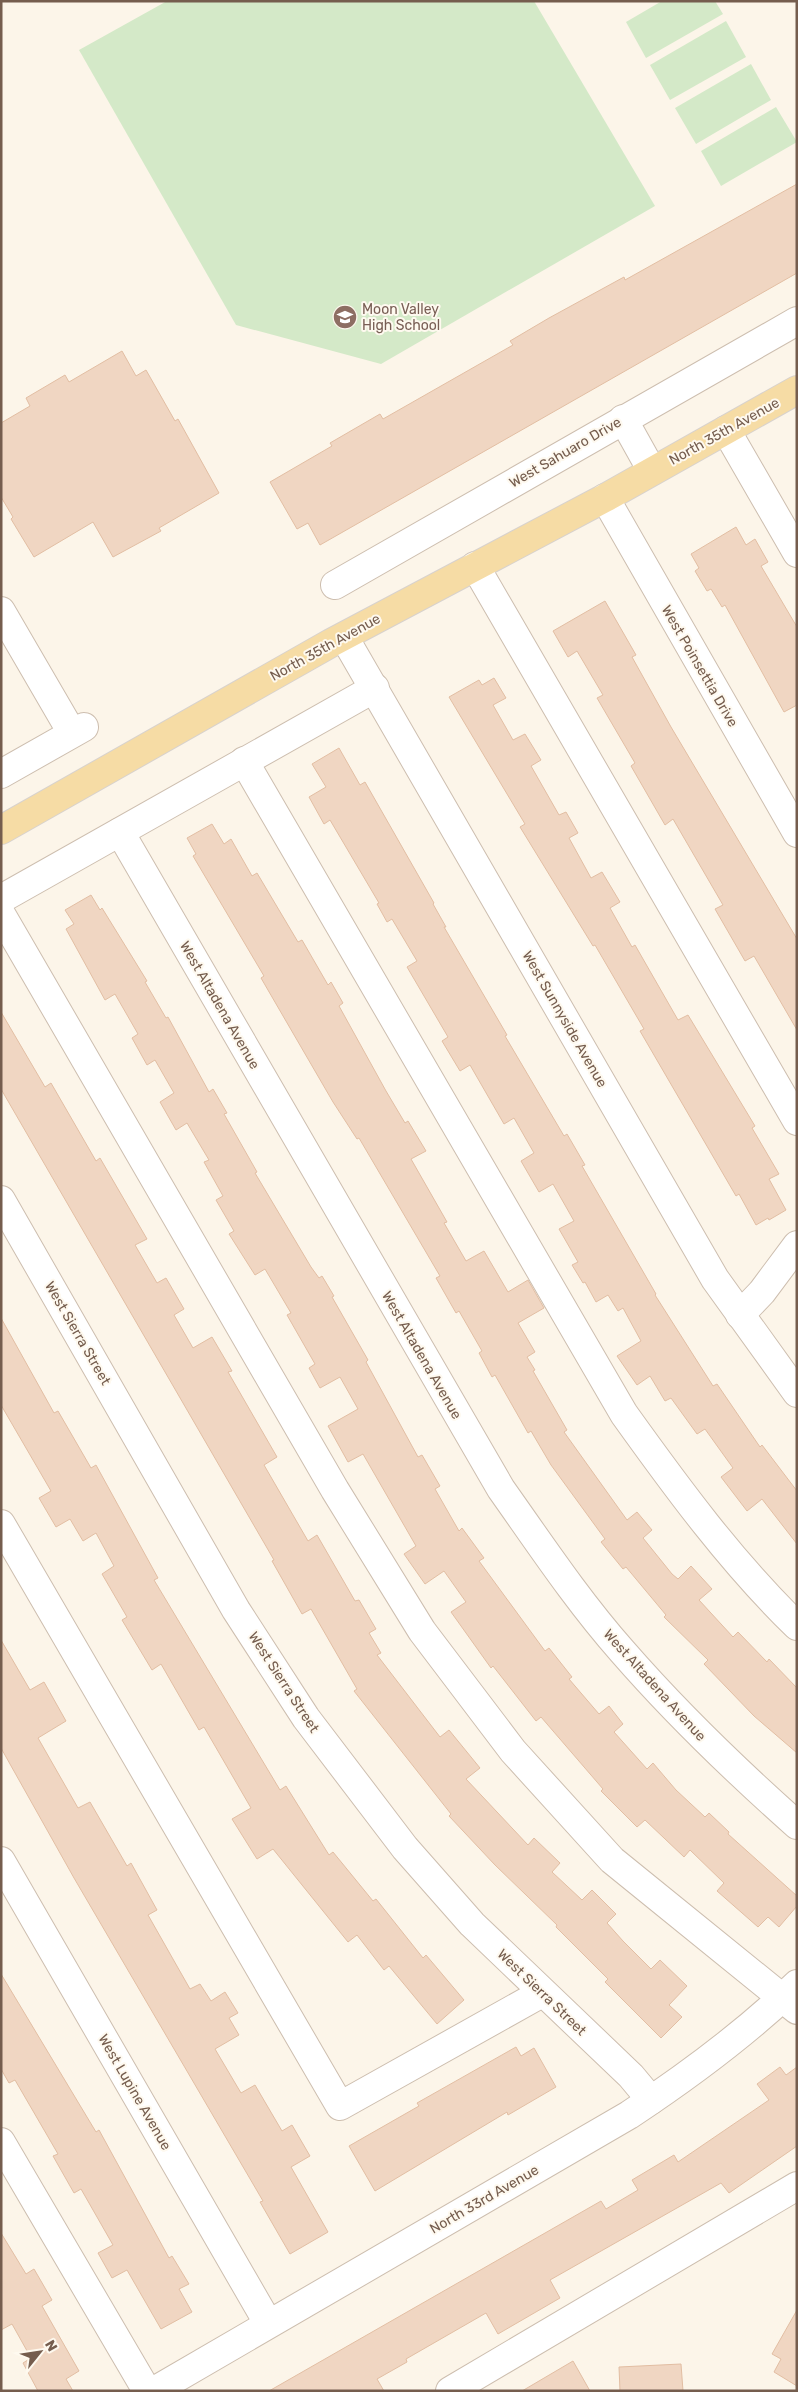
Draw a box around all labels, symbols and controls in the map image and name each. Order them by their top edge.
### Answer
place label: Moon Valley High School [362,301,440,334]
school or university icon: Moon Valley High School [332,304,358,330]
street label: North 35th Avenue [666,394,782,469]
street label: West Sahuaro Drive [506,413,624,491]
street label: West Poinsettia Drive [658,602,741,730]
street label: North 35th Avenue [267,610,383,685]
street label: West Altadena Avenue [176,938,263,1072]
street label: West Sunnyside Avenue [518,948,611,1091]
street label: West Sierra Street [41,1278,114,1389]
street label: West Altadena Avenue [378,1288,465,1422]
street label: West Altadena Avenue [600,1626,710,1745]
street label: West Sierra Street [245,1629,323,1736]
street label: West Sierra Street [494,1946,590,2039]
street label: West Lupine Avenue [94,2031,175,2153]
street label: North 33rd Avenue [427,2161,542,2238]
north arrow [15,2327,65,2377]
text: N [41,2337,61,2354]

